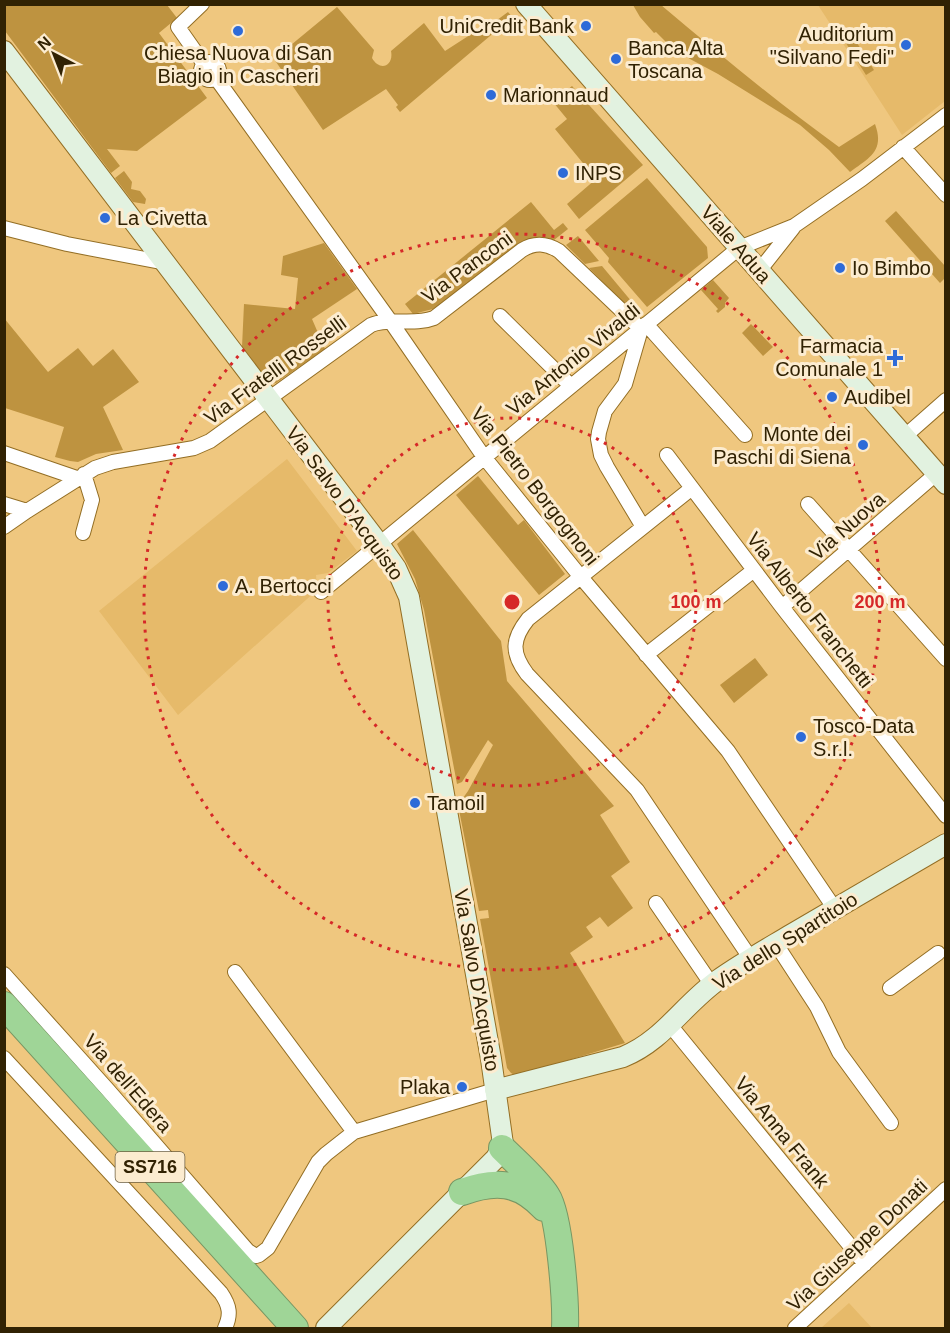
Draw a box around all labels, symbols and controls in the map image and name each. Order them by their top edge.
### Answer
place label: UniCredit Bank [439,15,575,37]
marker: UniCredit Bank [579,19,593,33]
place label: Auditorium "Silvano Fedi" [770,23,894,68]
north arrow [24,24,84,84]
marker: Chiesa Nuova di San Biagio in Cascheri [231,24,245,38]
text: N [34,33,54,53]
place label: Banca Alta Toscana [628,37,725,82]
marker: Auditorium "Silvano Fedi" [899,38,913,52]
place label: Chiesa Nuova di San Biagio in Cascheri [144,42,332,87]
marker: Banca Alta Toscana [609,52,623,66]
place label: Marionnaud [503,84,609,106]
marker: Marionnaud [484,88,498,102]
place label: INPS [575,162,622,184]
marker: INPS [556,166,570,180]
street label: Viale Adua [696,201,776,288]
place label: La Civetta [117,207,208,229]
marker: La Civetta [98,211,112,225]
street label: Via Panconi [417,227,517,307]
place label: Io Bimbo [852,257,931,279]
marker: Io Bimbo [833,261,847,275]
street label: Via Antonio Vivaldi [502,299,644,419]
street label: Via Fratelli Rosselli [200,311,350,429]
place label: Farmacia Comunale 1 [775,335,884,380]
marker: Farmacia Comunale 1 [888,351,902,365]
place label: Audibel [844,386,911,408]
marker: Audibel [825,390,839,404]
street label: Via Pietro Borgognoni [467,403,603,569]
street label: Via Salvo D'Acquisto [282,422,408,584]
place label: Monte dei Paschi di Siena [713,423,852,468]
marker: Monte dei Paschi di Siena [856,438,870,452]
street label: Via Nuova [805,487,890,564]
street label: Via Alberto Franchetti [743,528,877,692]
place label: A. Bertocci [235,575,332,597]
marker: A. Bertocci [216,579,230,593]
centre of rings [502,592,522,612]
text: 100 m [670,592,722,612]
text: 200 m [854,592,906,612]
place label: Tosco-Data S.r.l. [813,715,915,760]
marker: Tosco-Data S.r.l. [794,730,808,744]
place label: Tamoil [427,792,485,814]
marker: Tamoil [408,796,422,810]
street label: Via Salvo D'Acquisto [450,887,504,1073]
street label: Via dello Spartitoio [709,888,861,994]
street label: Via dell'Edera [80,1030,177,1137]
street label: Via Anna Frank [731,1072,834,1193]
place label: Plaka [400,1076,451,1098]
marker: Plaka [455,1080,469,1094]
road number: SS716 [116,1152,184,1182]
street label: Via Giuseppe Donati [783,1175,931,1315]

